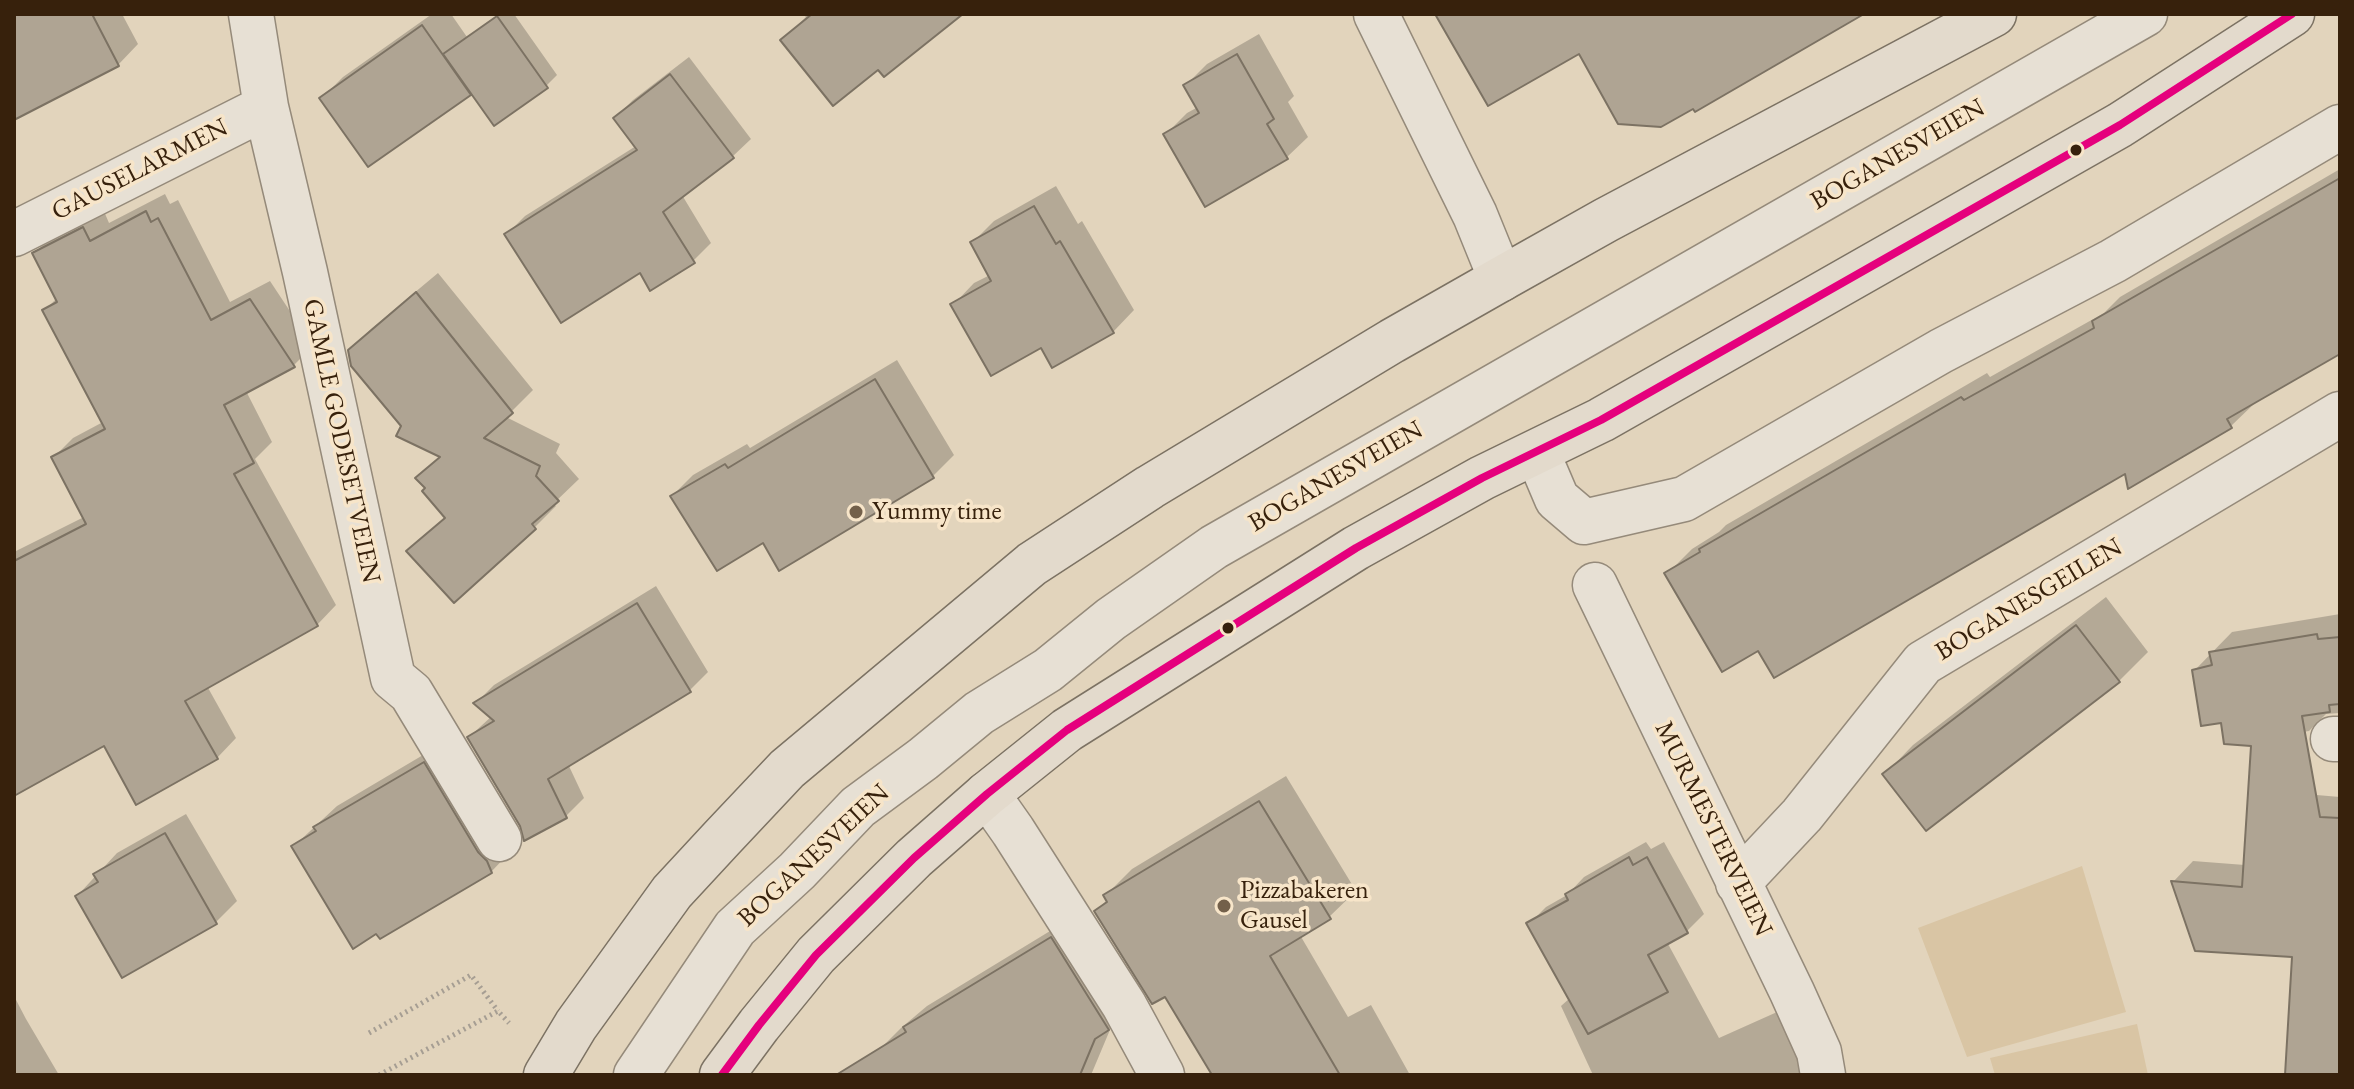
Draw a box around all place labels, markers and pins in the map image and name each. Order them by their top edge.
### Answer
unlabelled marker [2068,142,2084,158]
place label: Yummy time [872,496,1002,528]
marker: Yummy time [847,503,865,521]
unlabelled marker [1220,620,1236,636]
place label: Pizzabakeren Gausel [1240,875,1369,936]
marker: Pizzabakeren Gausel [1215,897,1233,915]

